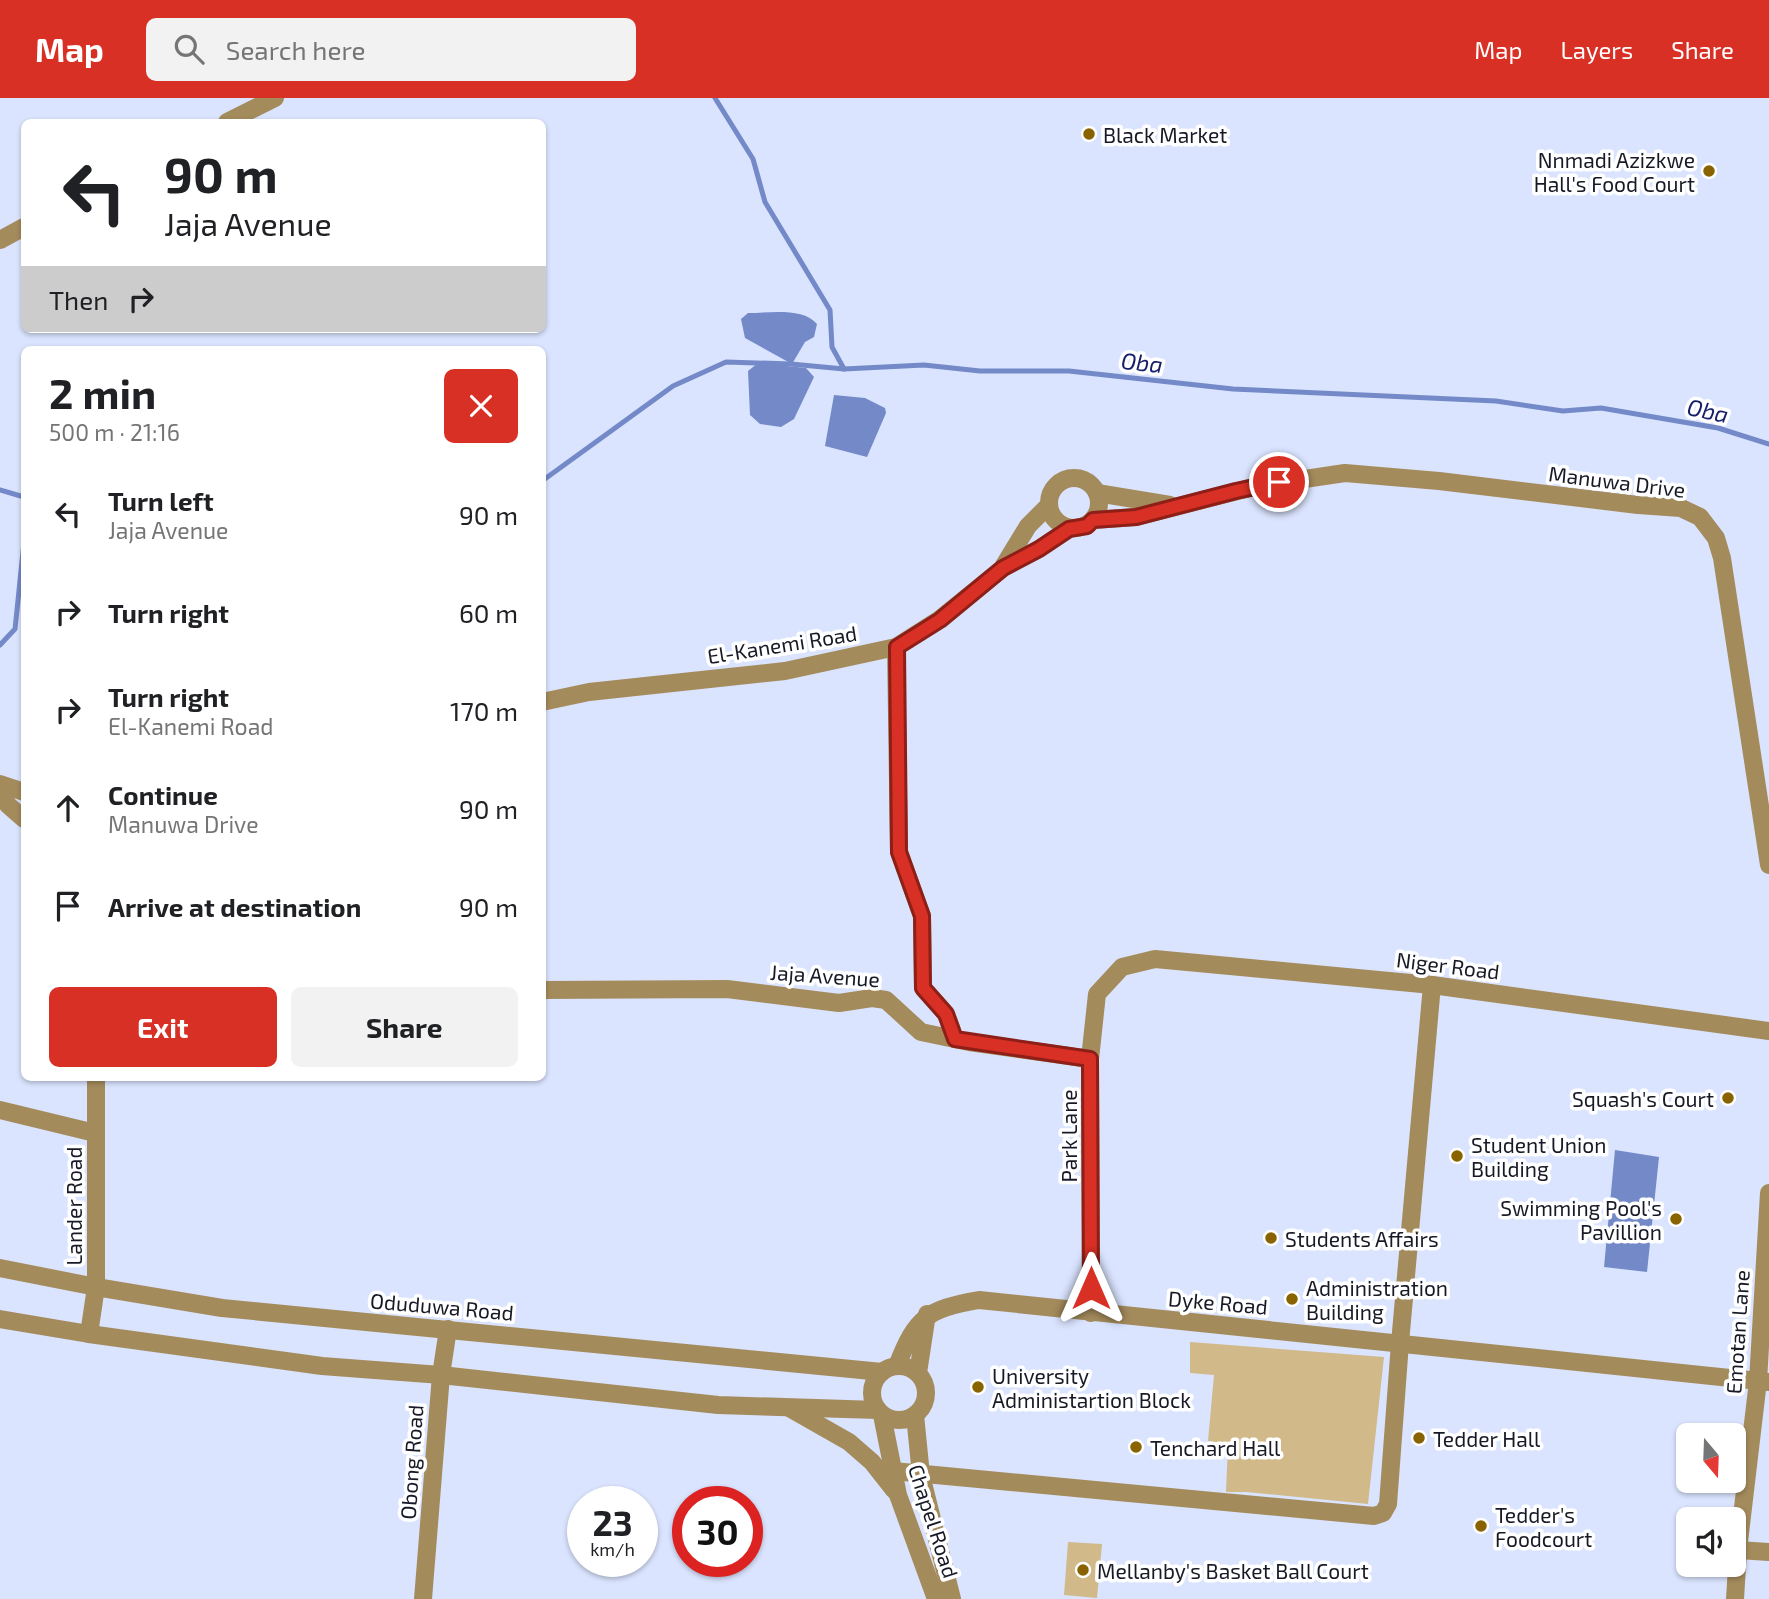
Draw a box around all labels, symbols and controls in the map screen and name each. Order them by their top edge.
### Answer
search box [146,18,636,81]
text: Map [35,29,104,69]
icon: search [170,30,208,68]
text: Search here [226,34,365,65]
text: Map [1474,35,1522,64]
text: Layers [1560,35,1633,64]
text: Share [1671,35,1734,64]
place label: Black Market [1103,122,1227,147]
marker: Black Market [1081,126,1097,142]
text: 90 m [164,144,278,203]
icon: left [49,147,140,238]
place label: Nnmadi Azizkwe Hall's Food Court [1534,147,1695,196]
marker: Nnmadi Azizkwe Hall's Food Court [1701,163,1717,179]
text: Jaja Avenue [164,204,332,242]
icon: right [122,280,160,318]
text: Then [49,284,108,315]
water label: Oba [1120,346,1164,378]
text: 2 min [49,367,156,417]
button: close [444,369,518,443]
water label: Oba [1685,392,1731,428]
text: 500 m · 21:16 [49,418,180,446]
pin [1249,452,1309,512]
street label: Manuwa Drive [1547,460,1687,502]
icon: arrive [1260,463,1298,501]
text: Turn left [108,485,214,516]
icon: left [49,495,87,533]
text: 90 m [459,499,518,530]
text: Jaja Avenue [108,516,228,544]
icon: right [49,593,87,631]
text: Turn right [108,597,229,628]
text: 60 m [459,597,518,628]
street label: El-Kanemi Road [705,620,859,668]
text: Turn right [108,681,229,712]
icon: right [49,691,87,729]
text: 170 m [450,695,518,726]
text: El-Kanemi Road [108,712,274,740]
text: Continue [108,779,218,810]
icon: ahead [49,789,87,827]
text: 90 m [459,793,518,824]
text: Manuwa Drive [108,810,259,838]
icon: arrive [49,887,87,925]
text: Arrive at destination [108,891,361,922]
text: 90 m [459,891,518,922]
street label: Niger Road [1395,946,1501,984]
street label: Jaja Avenue [769,959,881,992]
button: Exit [49,987,277,1067]
button: Share [291,987,518,1067]
place label: Squash's Court [1572,1086,1714,1111]
street label: Park Lane [1056,1089,1081,1183]
marker: Squash's Court [1720,1090,1736,1106]
place label: Student Union Building [1471,1132,1606,1181]
street label: Lander Road [61,1147,86,1265]
marker: Student Union Building [1449,1148,1465,1164]
place label: Swimming Pool's Pavillion [1500,1195,1662,1244]
marker: Swimming Pool's Pavillion [1668,1211,1684,1227]
place label: Students Affairs [1285,1226,1439,1251]
marker: Students Affairs [1263,1230,1279,1246]
position arrow [1054,1251,1128,1325]
street label: Emotan Lane [1720,1269,1754,1395]
place label: Administration Building [1306,1275,1448,1324]
street label: Dyke Road [1167,1285,1269,1319]
street label: Oduduwa Road [369,1287,515,1325]
marker: Administration Building [1284,1291,1300,1307]
place label: University Administartion Block [992,1363,1191,1412]
marker: University Administartion Block [970,1379,986,1395]
street label: Obong Road [395,1404,427,1520]
north arrow [1676,1423,1746,1493]
map controls [1676,1423,1746,1577]
place label: Tedder Hall [1433,1426,1541,1451]
marker: Tedder Hall [1411,1430,1427,1446]
place label: Tenchard Hall [1150,1435,1281,1460]
marker: Tenchard Hall [1128,1439,1144,1455]
street label: Chapel Road [904,1461,964,1581]
speed limit sign: 30 [672,1486,763,1577]
text: 23 [592,1501,633,1543]
place label: Tedder's Foodcourt [1495,1502,1592,1551]
button: sound [1676,1507,1746,1577]
marker: Tedder's Foodcourt [1473,1518,1489,1534]
text: km/h [590,1538,635,1560]
place label: Mellanby's Basket Ball Court [1097,1558,1369,1583]
marker: Mellanby's Basket Ball Court [1075,1562,1091,1578]

